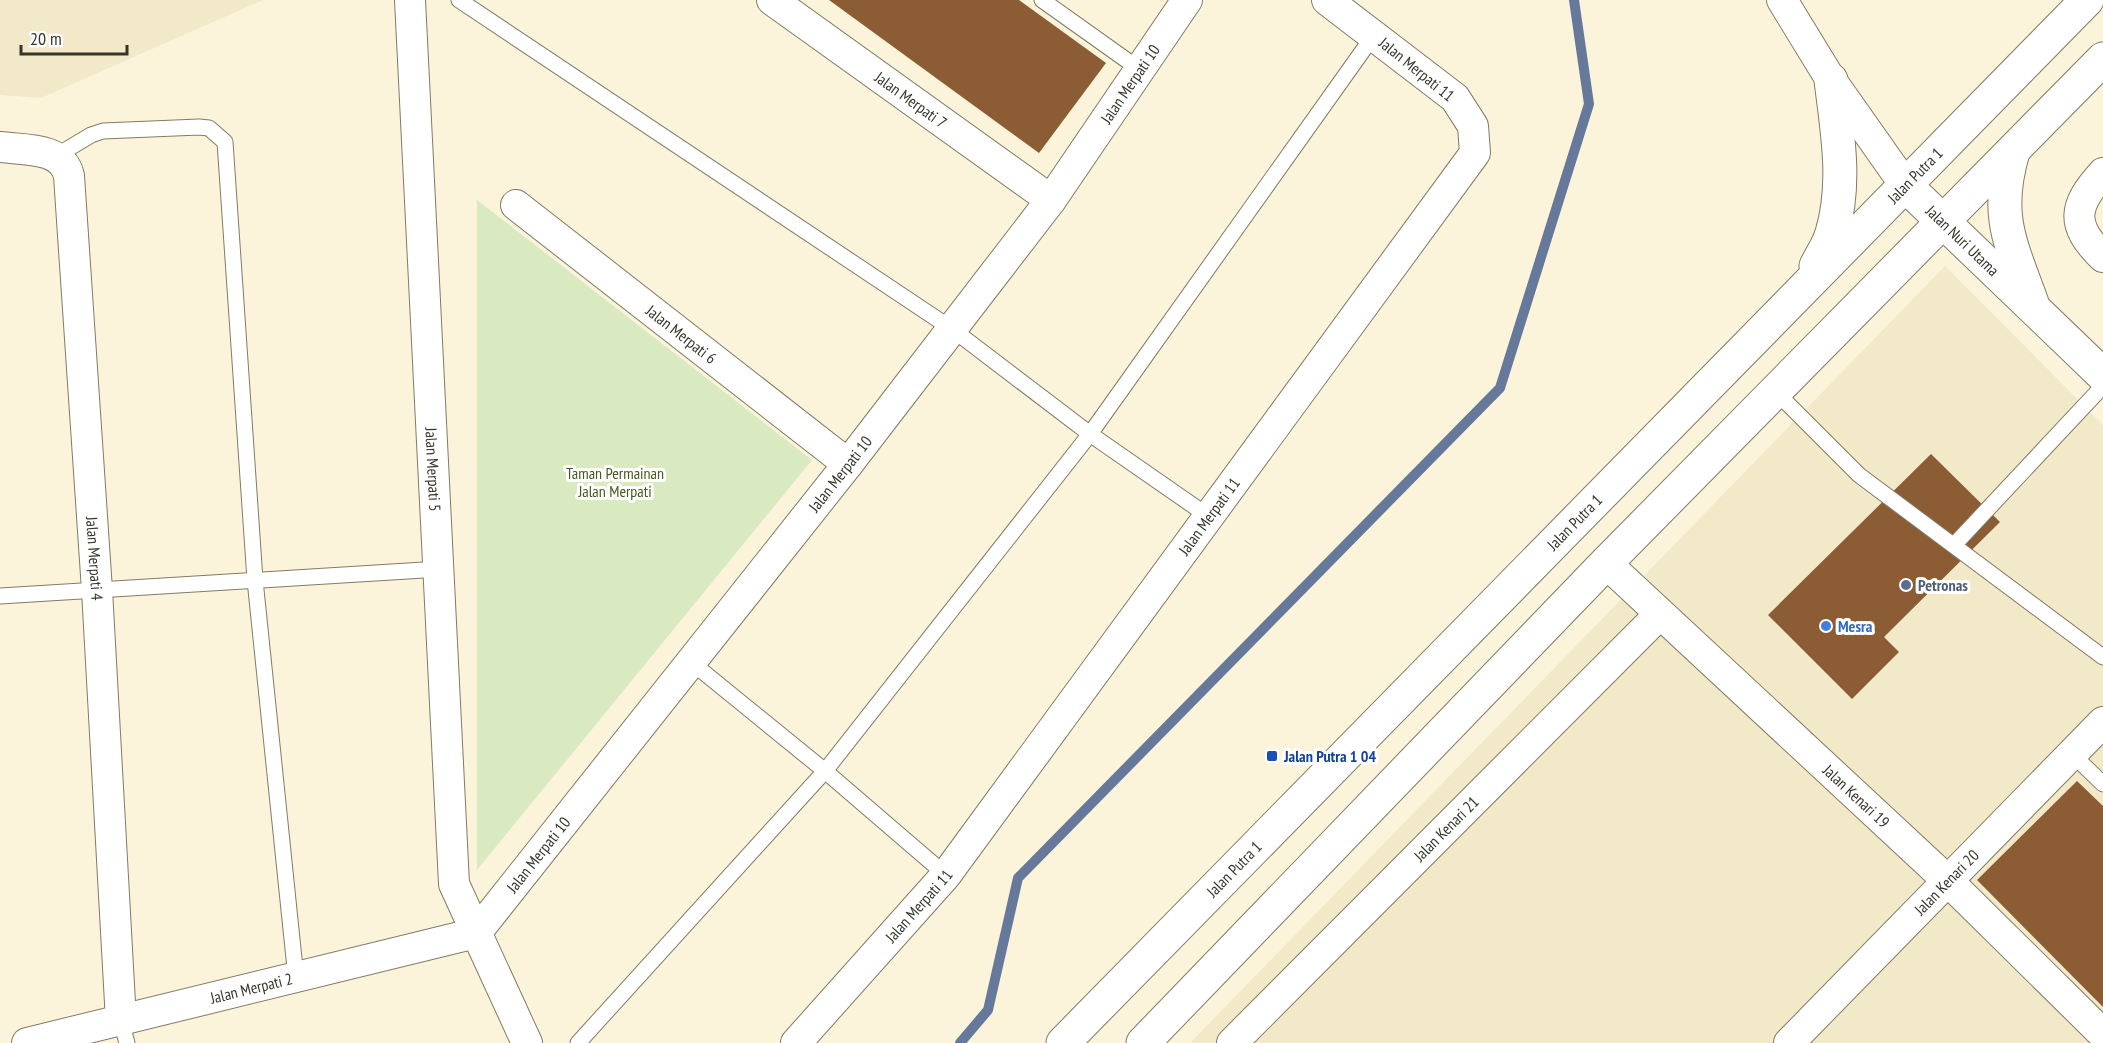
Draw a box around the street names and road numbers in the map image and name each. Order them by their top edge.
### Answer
street label: Jalan Merpati 11 [1375,32,1459,105]
street label: Jalan Merpati 10 [1095,41,1164,128]
street label: Jalan Merpati 7 [870,66,951,132]
street label: Jalan Putra 1 [1882,143,1947,208]
street label: Jalan Nuri Utama [1921,200,2003,280]
street label: Jalan Merpati 6 [642,300,721,368]
street label: Jalan Merpati 5 [421,426,445,512]
street label: Jalan Merpati 10 [803,432,876,517]
street label: Jalan Merpati 11 [1173,474,1244,560]
street label: Jalan Putra 1 [1542,490,1606,555]
street label: Jalan Merpati 4 [82,515,108,601]
street label: Jalan Kenari 19 [1818,759,1894,832]
street label: Jalan Kenari 21 [1409,792,1483,866]
street label: Jalan Merpati 10 [501,813,574,897]
street label: Jalan Putra 1 [1201,837,1266,902]
street label: Jalan Kenari 20 [1909,845,1983,920]
street label: Jalan Merpati 11 [880,866,957,947]
street label: Jalan Merpati 2 [207,968,295,1008]

